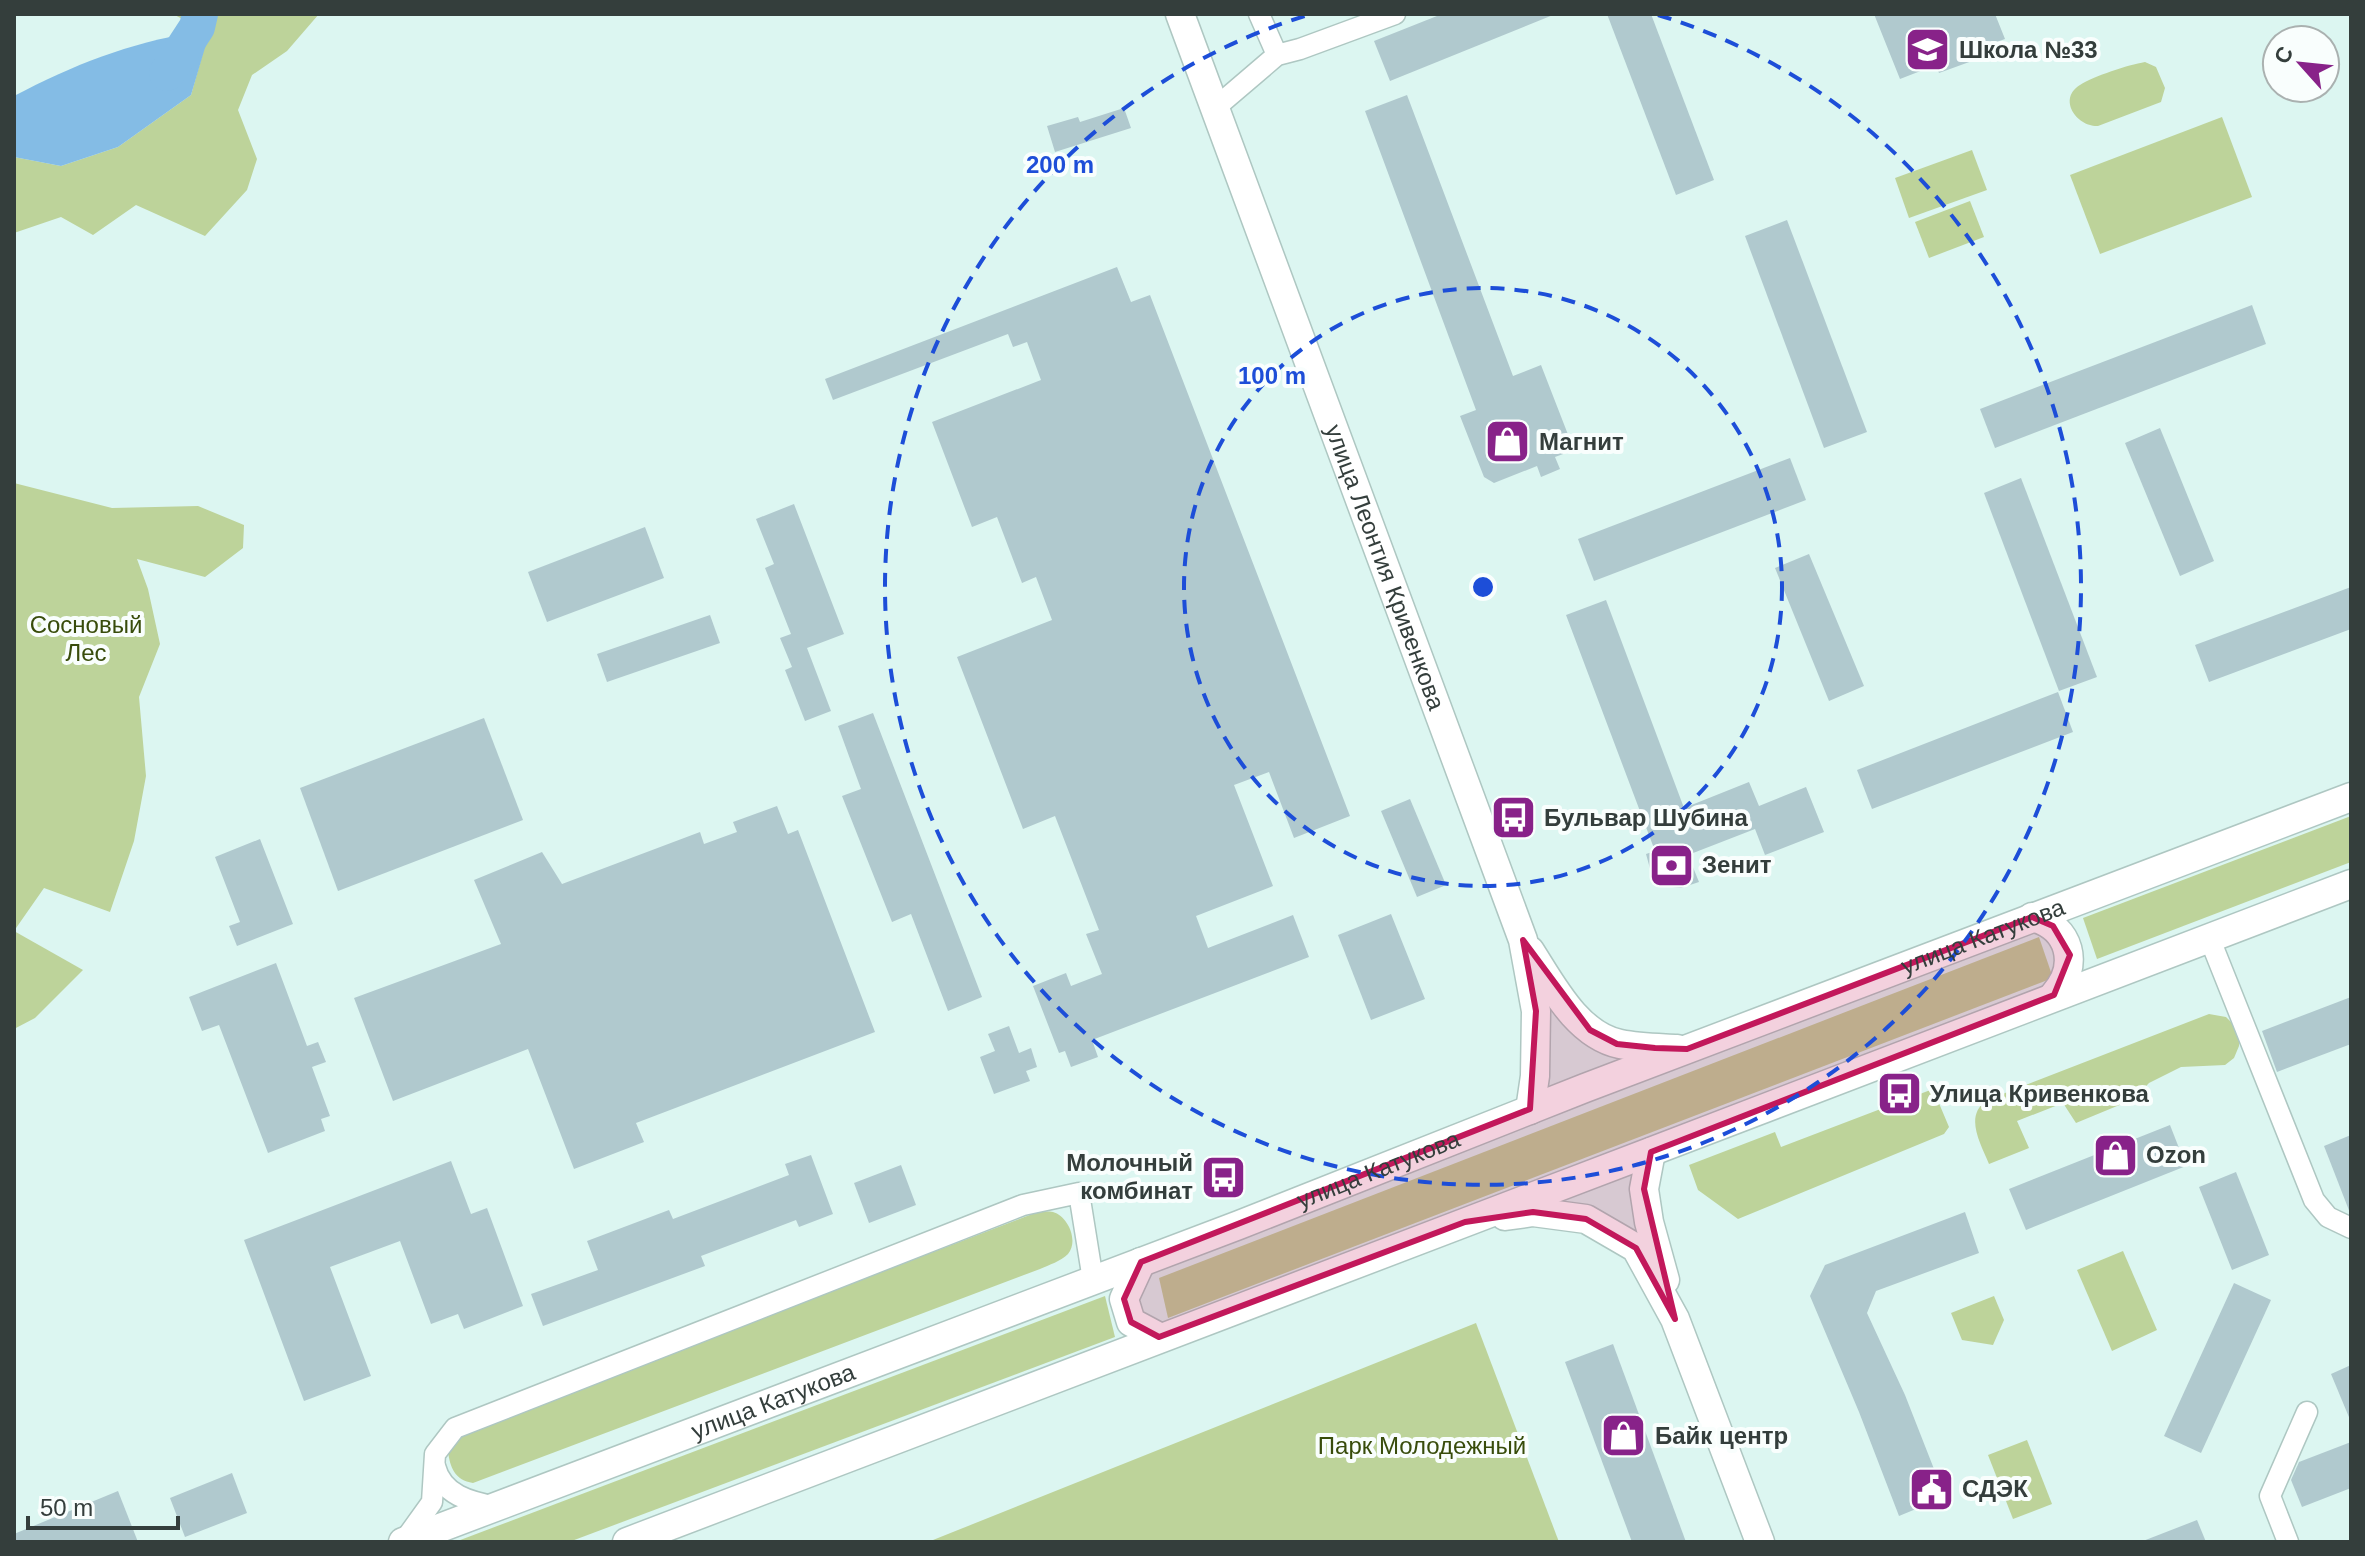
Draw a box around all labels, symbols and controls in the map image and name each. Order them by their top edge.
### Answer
north arrow [2261,24,2341,104]
school or university icon: Школа №33 [1904,26,1952,74]
place label: Школа №33 [1959,36,2098,63]
text: С [2269,42,2298,68]
text: 200 m [1026,151,1094,178]
text: 100 m [1238,362,1306,389]
shop icon: Магнит [1484,418,1532,466]
street label: улица Леонтия Кривенкова [1320,421,1451,714]
place label: Магнит [1539,428,1624,455]
centre of rings [1469,573,1497,601]
park label: Сосновый Лес [30,611,142,666]
bus stop icon: Бульвар Шубина [1489,794,1537,842]
place label: Бульвар Шубина [1544,804,1749,831]
bank icon: Зенит [1647,841,1695,889]
place label: Зенит [1702,851,1772,878]
street label: улица Катукова [1897,893,2069,980]
bus stop icon: Улица Кривенкова [1875,1070,1923,1118]
place label: Улица Кривенкова [1930,1080,2150,1107]
street label: улица Катукова [1293,1125,1464,1214]
shop icon: Ozon [2091,1131,2139,1179]
place label: Ozon [2146,1141,2206,1168]
place label: Молочный комбинат [1066,1149,1193,1204]
bus stop icon: Молочный комбинат [1200,1153,1248,1201]
street label: улица Катукова [688,1358,859,1444]
shop icon: Байк центр [1600,1412,1648,1460]
place label: Байк центр [1655,1422,1788,1449]
park label: Парк Молодежный [1318,1432,1526,1459]
public building icon: СДЭК [1907,1465,1955,1513]
place label: СДЭК [1962,1475,2028,1502]
scale bar [28,1480,178,1530]
text: 50 m [40,1494,93,1521]

